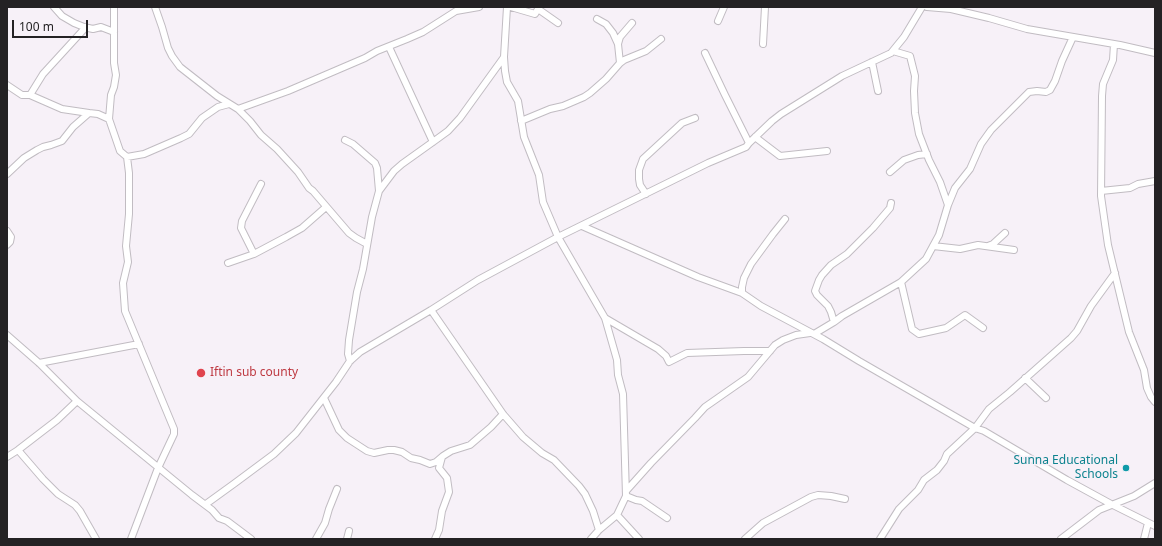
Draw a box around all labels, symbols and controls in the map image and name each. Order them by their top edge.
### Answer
scale bar [14,12,90,38]
text: 100 m [19,18,54,35]
place label: Iftin sub county [210,366,298,380]
marker: Iftin sub county [195,367,207,379]
place label: Sunna Educational Schools [1013,454,1118,482]
marker: Sunna Educational Schools [1121,463,1131,473]

